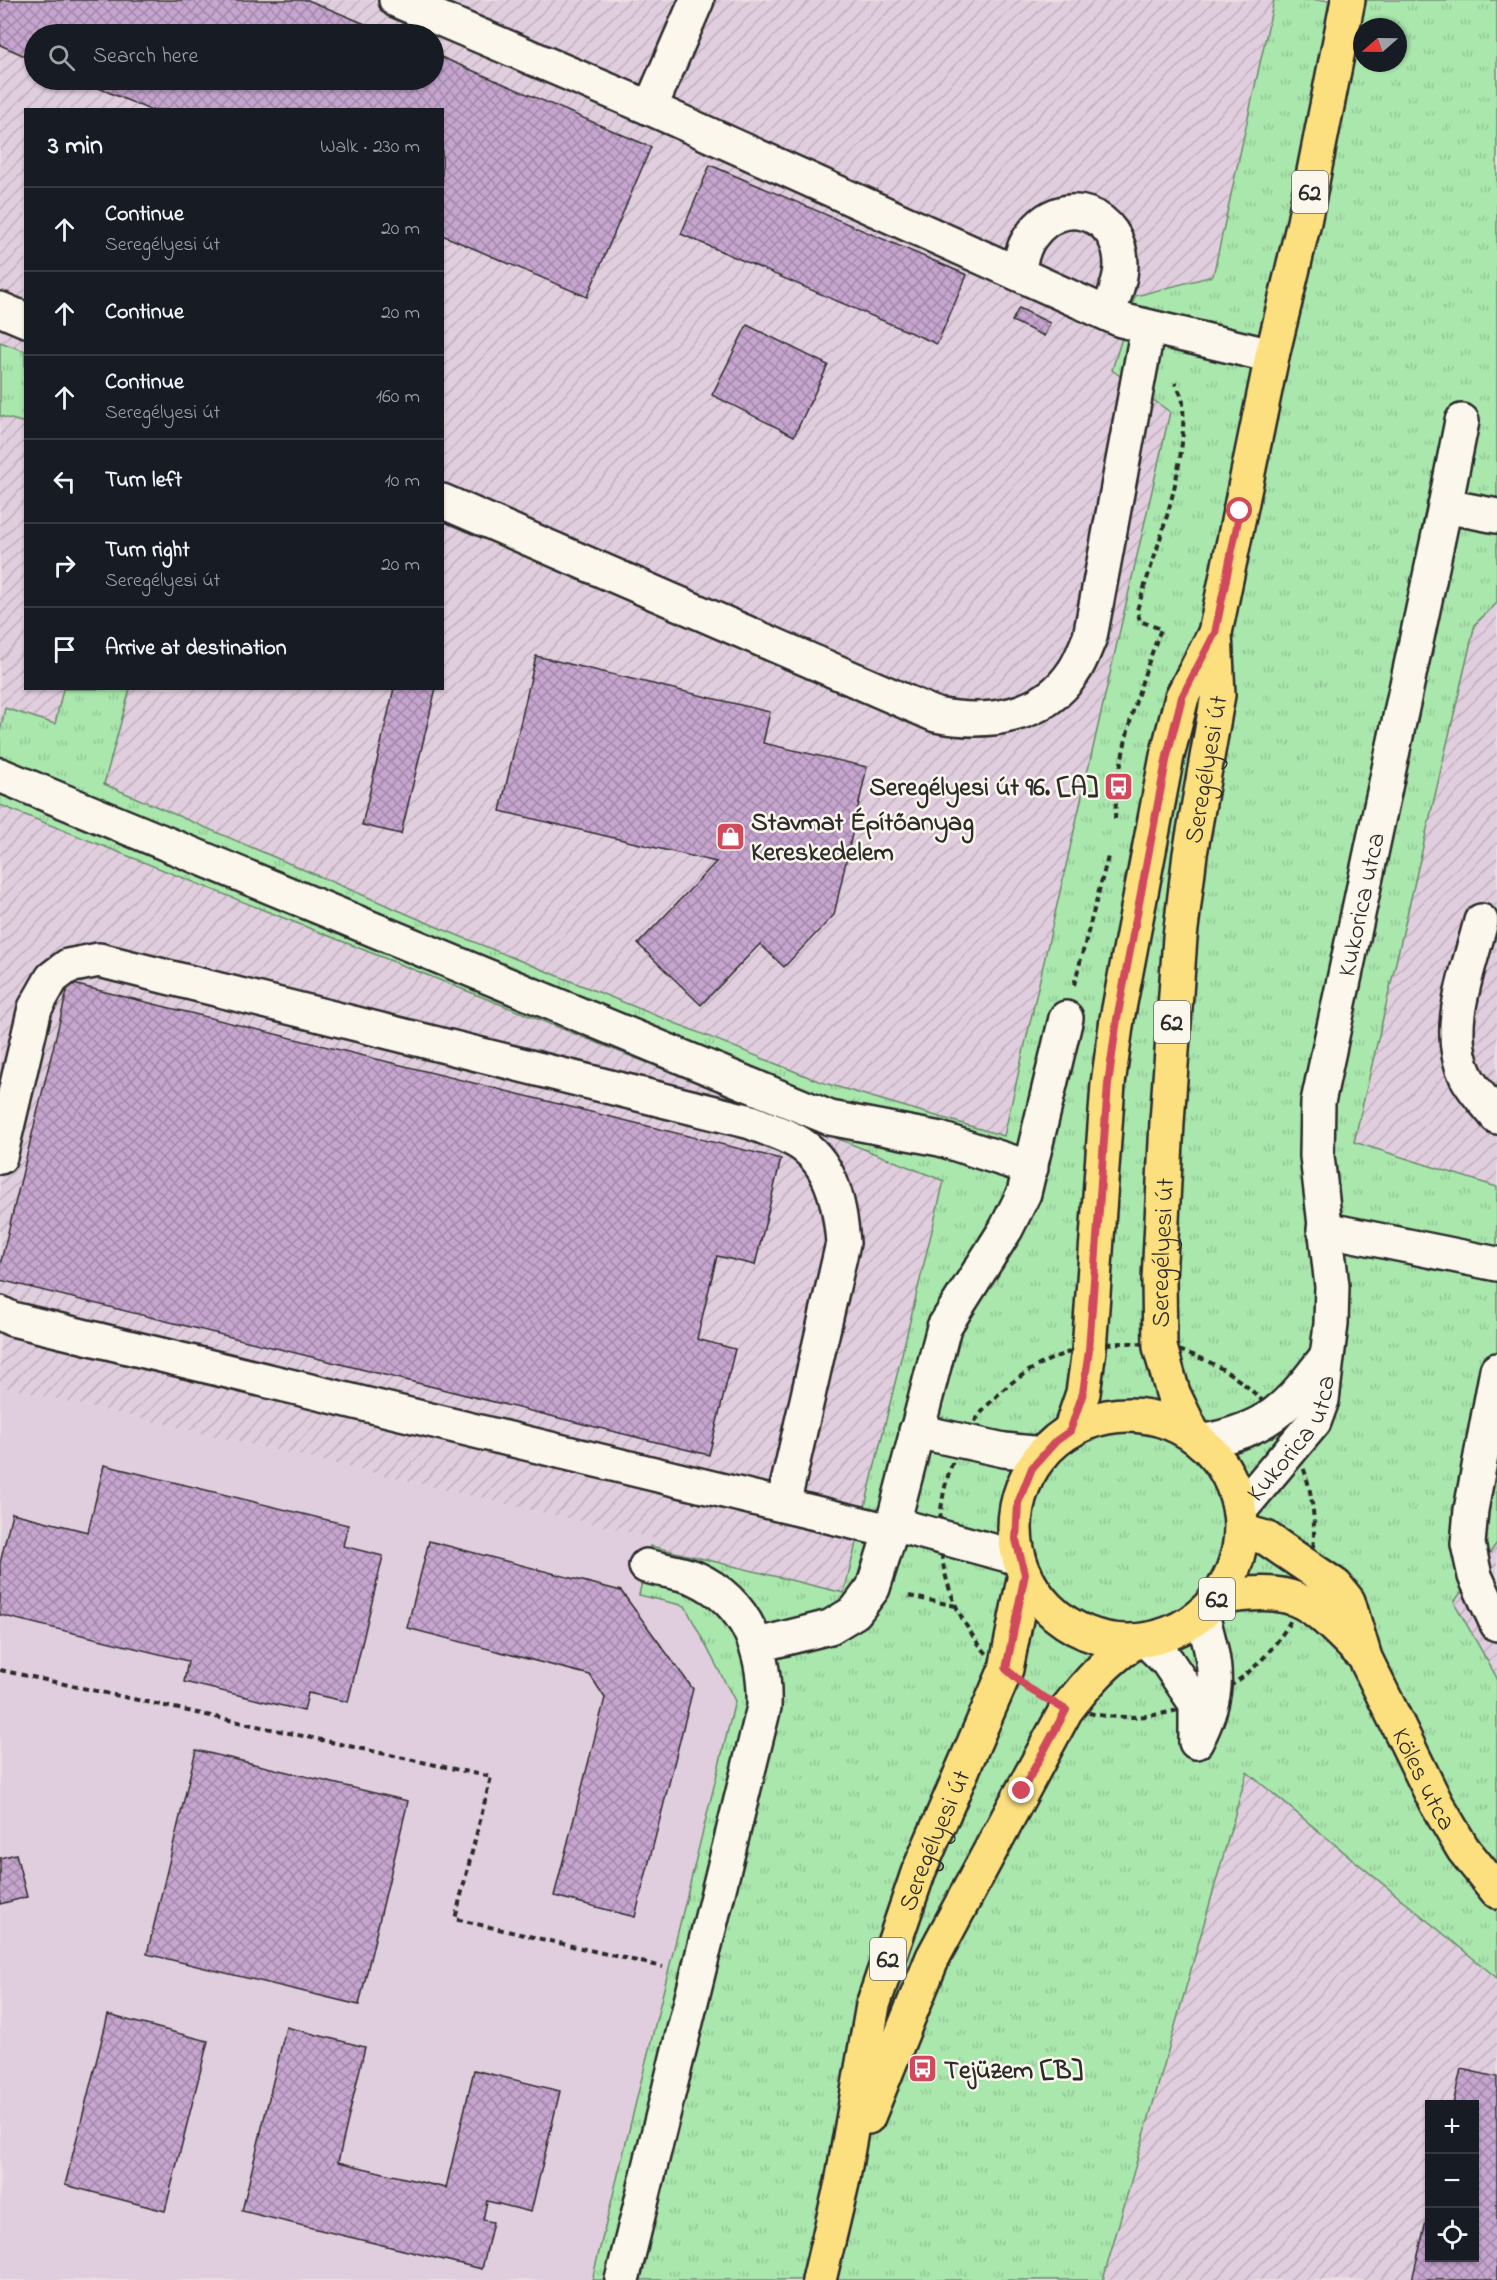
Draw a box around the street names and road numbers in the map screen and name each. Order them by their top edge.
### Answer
road number: 62 [1292,171,1328,213]
street label: Seregélyesi út [1176,692,1240,847]
street label: Kukorica utca [1329,829,1397,980]
road number: 62 [1154,1001,1190,1043]
street label: Seregélyesi út [1143,1177,1186,1328]
street label: Kukorica utca [1239,1374,1347,1511]
road number: 62 [1199,1578,1235,1620]
street label: Köles utca [1380,1722,1464,1838]
street label: Seregélyesi út [890,1764,982,1917]
road number: 62 [870,1938,906,1980]

